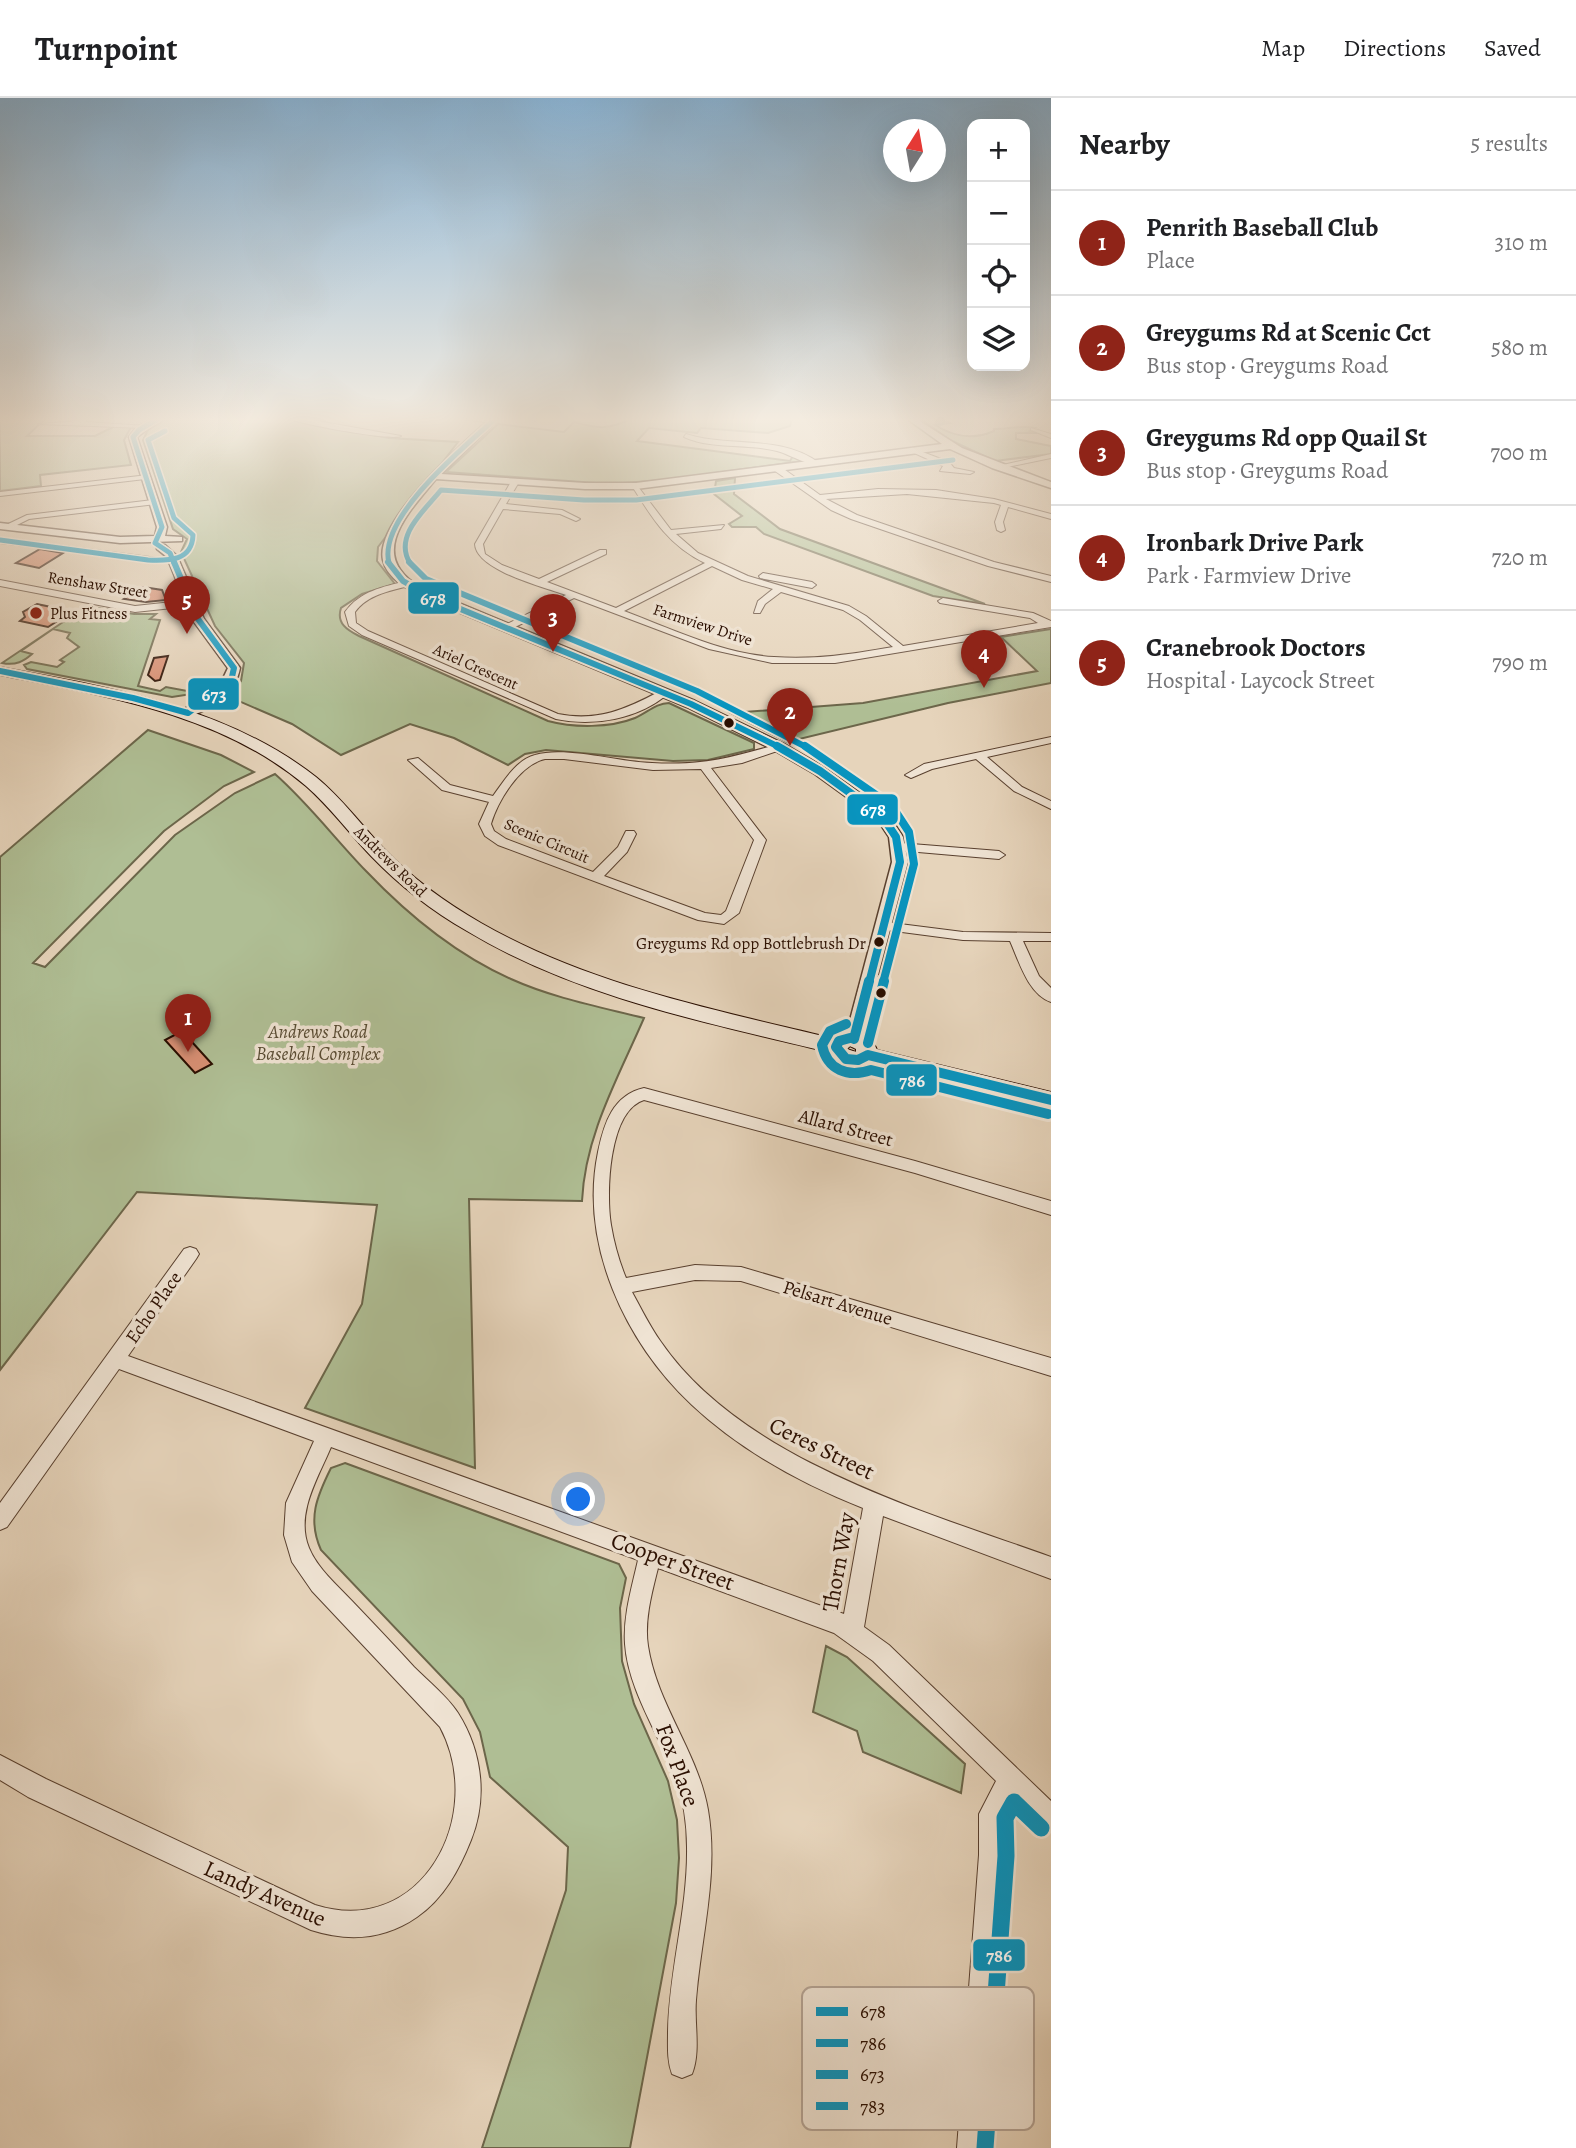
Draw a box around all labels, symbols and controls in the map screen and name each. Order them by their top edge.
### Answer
text: Turnpoint [35,26,177,71]
text: Map [1261,32,1305,64]
text: Directions [1343,32,1446,64]
text: Saved [1484,32,1541,64]
north arrow [883,119,946,182]
map controls [967,119,1030,371]
button: + [967,119,1030,182]
text: Nearby [1079,124,1170,164]
text: 5 results [1471,128,1548,159]
button: − [967,182,1030,245]
text: Penrith Baseball Club [1146,210,1378,245]
text: 1 [1098,227,1106,258]
text: 310 m [1495,227,1548,258]
button: locate [967,245,1030,308]
text: Place [1146,245,1195,276]
button: layers [967,308,1030,371]
text: Greygums Rd at Scenic Cct [1146,315,1431,350]
text: 2 [1096,332,1108,363]
text: 580 m [1491,332,1548,363]
text: Bus stop · Greygums Road [1146,350,1388,381]
text: Greygums Rd opp Quail St [1146,420,1427,455]
text: 3 [1097,437,1107,468]
text: 700 m [1490,437,1548,468]
text: Bus stop · Greygums Road [1146,455,1388,486]
text: Ironbark Drive Park [1146,525,1364,560]
text: 4 [1097,542,1107,573]
text: 720 m [1491,542,1548,573]
text: Park · Farmview Drive [1146,560,1351,591]
street label: Renshaw Street [46,566,150,604]
pin: 5 [164,576,210,634]
line badge: 678 [407,581,460,615]
text: 678 [420,586,446,612]
pin: 3 [530,594,576,652]
street label: Farmview Drive [650,599,755,651]
place label: Plus Fitness [50,603,127,625]
marker: Plus Fitness [28,605,44,621]
pin: 4 [961,630,1007,688]
text: Cranebrook Doctors [1146,630,1366,665]
street label: Ariel Crescent [429,638,522,695]
text: 5 [1097,647,1107,678]
text: 790 m [1492,647,1548,678]
text: Hospital · Laycock Street [1146,665,1375,696]
line badge: 673 [187,677,240,711]
text: 673 [201,682,227,708]
pin: 2 [767,688,813,746]
unlabelled marker [722,716,736,730]
line badge: 678 [846,793,899,826]
text: 678 [860,797,886,823]
street label: Scenic Circuit [501,813,593,869]
street label: Andrews Road [348,821,432,902]
place label: Greygums Rd opp Bottlebrush Dr [636,932,866,955]
marker: Greygums Rd opp Bottlebrush Dr [872,935,886,949]
unlabelled marker [874,986,888,1000]
pin: 1 [165,994,211,1052]
park label: Andrews Road Baseball Complex [256,1019,382,1067]
line badge: 786 [885,1063,938,1097]
text: 786 [899,1068,925,1094]
street label: Allard Street [795,1103,896,1153]
street label: Echo Place [120,1266,188,1349]
street label: Pelsart Avenue [780,1274,896,1332]
street label: Ceres Street [764,1410,880,1487]
your location [561,1482,595,1516]
street label: Thorn Way [815,1509,863,1614]
street label: Cooper Street [607,1525,739,1598]
street label: Fox Place [648,1719,707,1811]
street label: Landy Avenue [199,1853,331,1934]
line badge: 786 [972,1938,1026,1972]
text: 786 [986,1943,1012,1969]
legend [802,1987,1034,2130]
text: 678 [860,1999,886,2025]
text: 786 [860,2031,886,2057]
text: 673 [860,2062,885,2088]
text: 783 [860,2094,885,2120]

